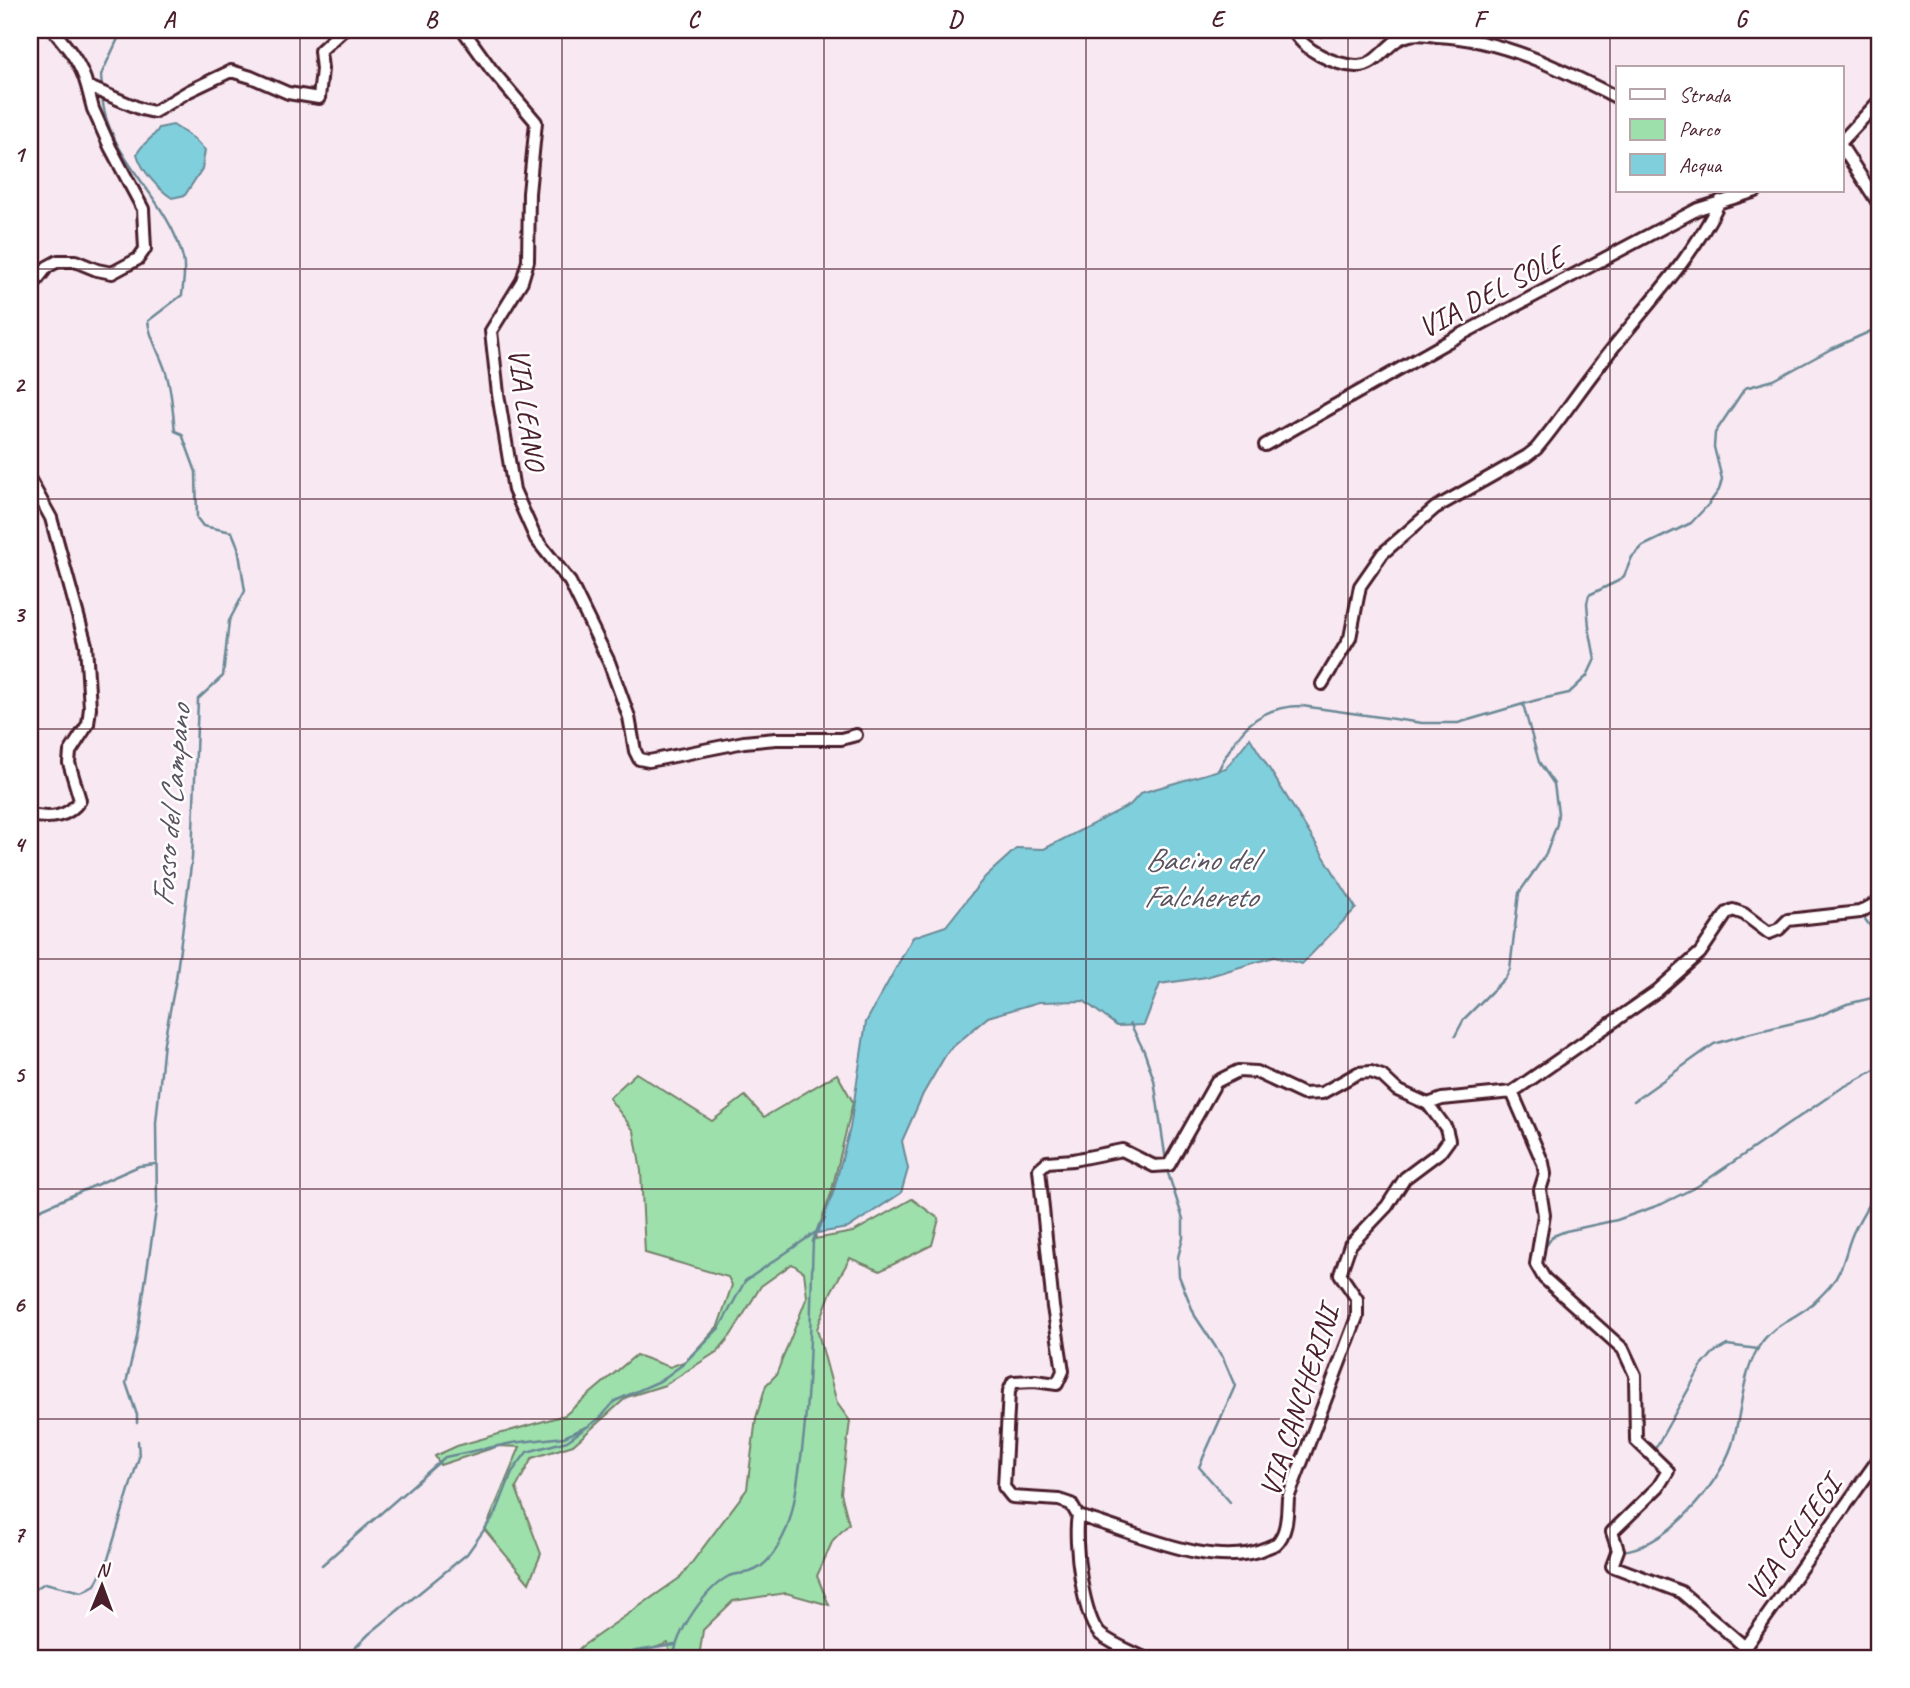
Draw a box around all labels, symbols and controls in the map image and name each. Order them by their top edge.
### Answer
text: A [163,5,177,34]
text: B [425,5,439,34]
text: C [688,5,702,34]
text: D [948,5,964,34]
text: E [1211,5,1227,34]
text: F [1474,5,1490,34]
text: G [1735,5,1750,34]
legend [1616,66,1843,192]
text: Strada [1679,82,1732,108]
text: Parco [1679,116,1722,142]
text: 1 [14,140,27,169]
text: Acqua [1679,152,1723,178]
street label: VIA DEL SOLE [1412,236,1574,346]
street label: VIA LEANO [500,346,555,475]
text: 2 [14,370,27,399]
text: 3 [14,600,27,629]
water label: Fosso del Campano [142,700,201,908]
text: 4 [14,830,27,859]
water label: Bacino del Falchereto [1144,839,1266,917]
text: 5 [14,1060,26,1089]
text: 6 [14,1290,27,1319]
street label: VIA CANCHERINI [1250,1295,1349,1501]
street label: VIA CILIEGI [1736,1464,1853,1607]
text: 7 [14,1520,27,1549]
north arrow [66,1552,136,1622]
text: N [96,1558,112,1582]

